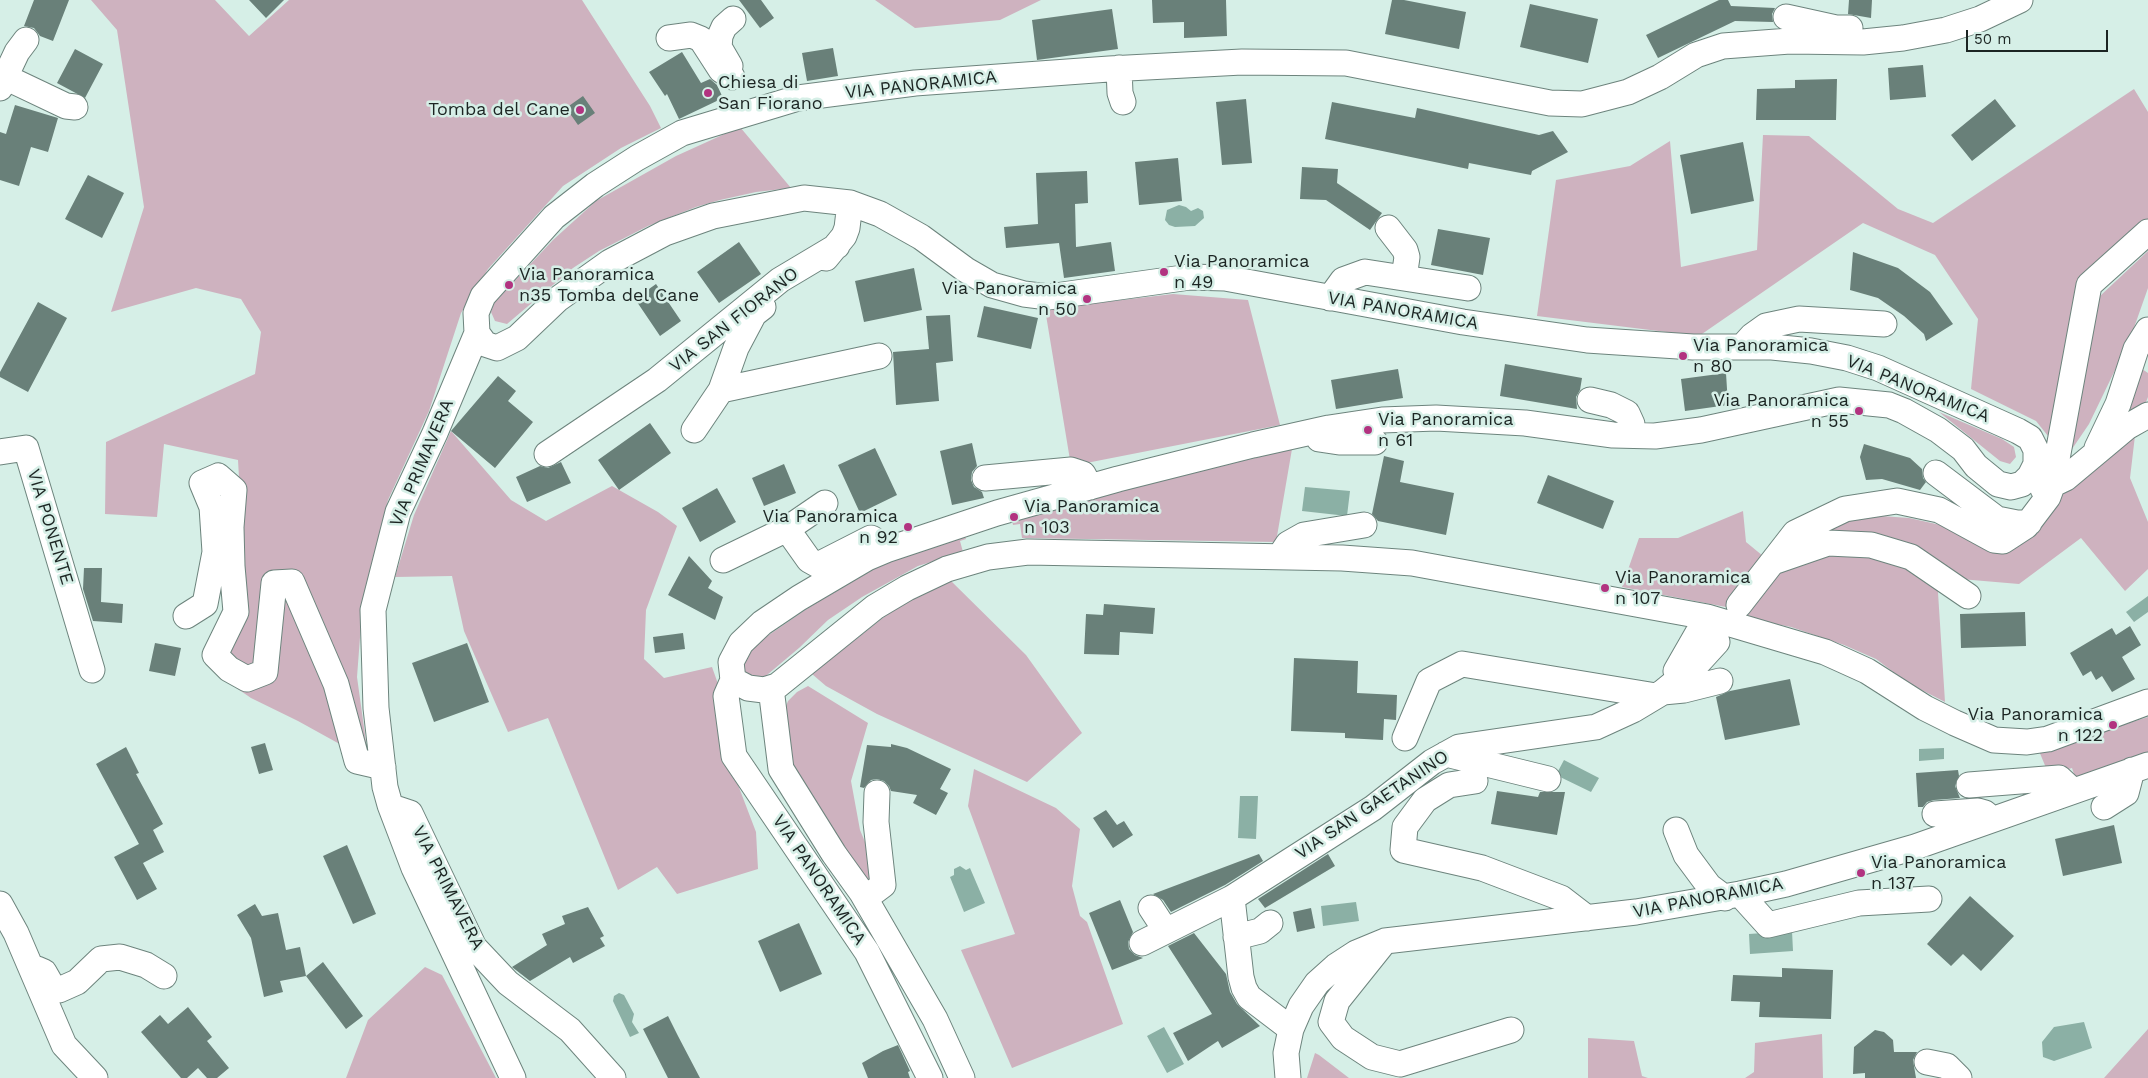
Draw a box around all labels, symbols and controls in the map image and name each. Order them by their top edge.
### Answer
scale bar [1968,20,2110,52]
text: 50 m [1974,30,2011,48]
street label: VIA PANORAMICA [844,66,998,104]
place label: Chiesa di San Fiorano [718,72,823,115]
marker: Chiesa di San Fiorano [702,87,714,99]
place label: Tomba del Cane [428,99,570,121]
marker: Tomba del Cane [574,104,586,116]
place label: Via Panoramica n 49 [1174,251,1309,294]
street label: VIA SAN FIORANO [665,263,803,377]
place label: Via Panoramica n35 Tomba del Cane [519,264,699,306]
marker: Via Panoramica n 49 [1158,266,1170,278]
place label: Via Panoramica n 50 [942,278,1077,320]
marker: Via Panoramica n35 Tomba del Cane [503,279,515,291]
street label: VIA PANORAMICA [1326,287,1480,335]
marker: Via Panoramica n 50 [1081,293,1093,305]
place label: Via Panoramica n 80 [1693,335,1828,378]
marker: Via Panoramica n 80 [1677,350,1689,362]
street label: VIA PANORAMICA [1843,350,1993,428]
place label: Via Panoramica n 55 [1714,390,1849,432]
street label: VIA PRIMAVERA [385,396,459,530]
marker: Via Panoramica n 55 [1853,405,1865,417]
place label: Via Panoramica n 61 [1378,409,1513,452]
marker: Via Panoramica n 61 [1362,424,1374,436]
street label: VIA PONENTE [22,467,78,587]
place label: Via Panoramica n 103 [1024,496,1159,538]
place label: Via Panoramica n 92 [763,506,898,548]
marker: Via Panoramica n 103 [1008,511,1020,523]
marker: Via Panoramica n 92 [902,521,914,533]
place label: Via Panoramica n 107 [1615,567,1750,610]
marker: Via Panoramica n 107 [1599,582,1611,594]
place label: Via Panoramica n 122 [1968,704,2103,746]
marker: Via Panoramica n 122 [2107,719,2119,731]
street label: VIA SAN GAETANINO [1291,746,1453,864]
street label: VIA PANORAMICA [767,811,871,949]
street label: VIA PRIMAVERA [407,822,489,954]
place label: Via Panoramica n 137 [1871,852,2006,894]
marker: Via Panoramica n 137 [1855,867,1867,879]
street label: VIA PANORAMICA [1631,873,1785,923]

